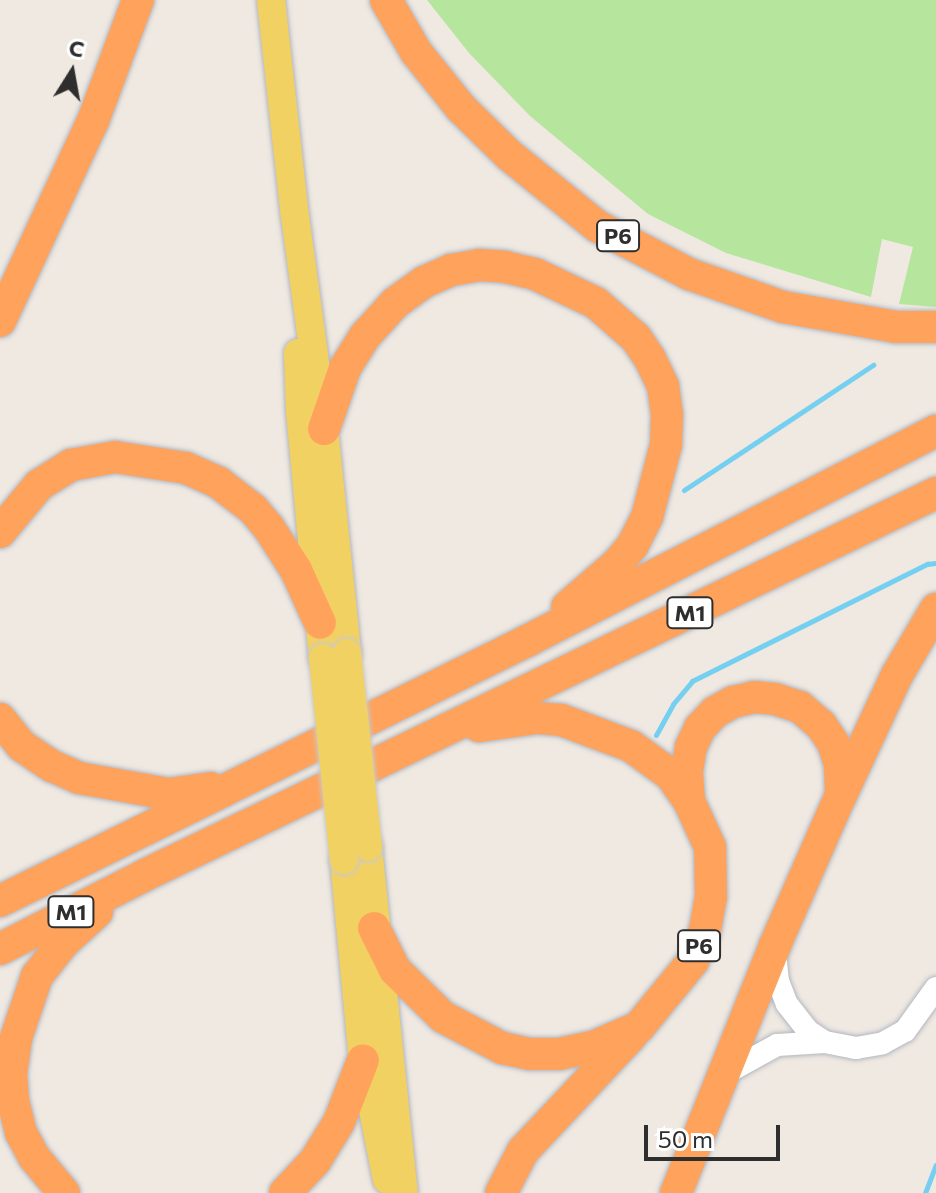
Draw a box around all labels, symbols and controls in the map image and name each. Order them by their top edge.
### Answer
north arrow [32,32,112,112]
text: С [67,33,87,63]
road number: Р6 [596,218,640,254]
road number: М1 [666,595,714,631]
road number: М1 [47,894,95,930]
road number: Р6 [677,928,721,964]
scale bar [648,1109,784,1159]
text: 50 m [658,1124,713,1153]

